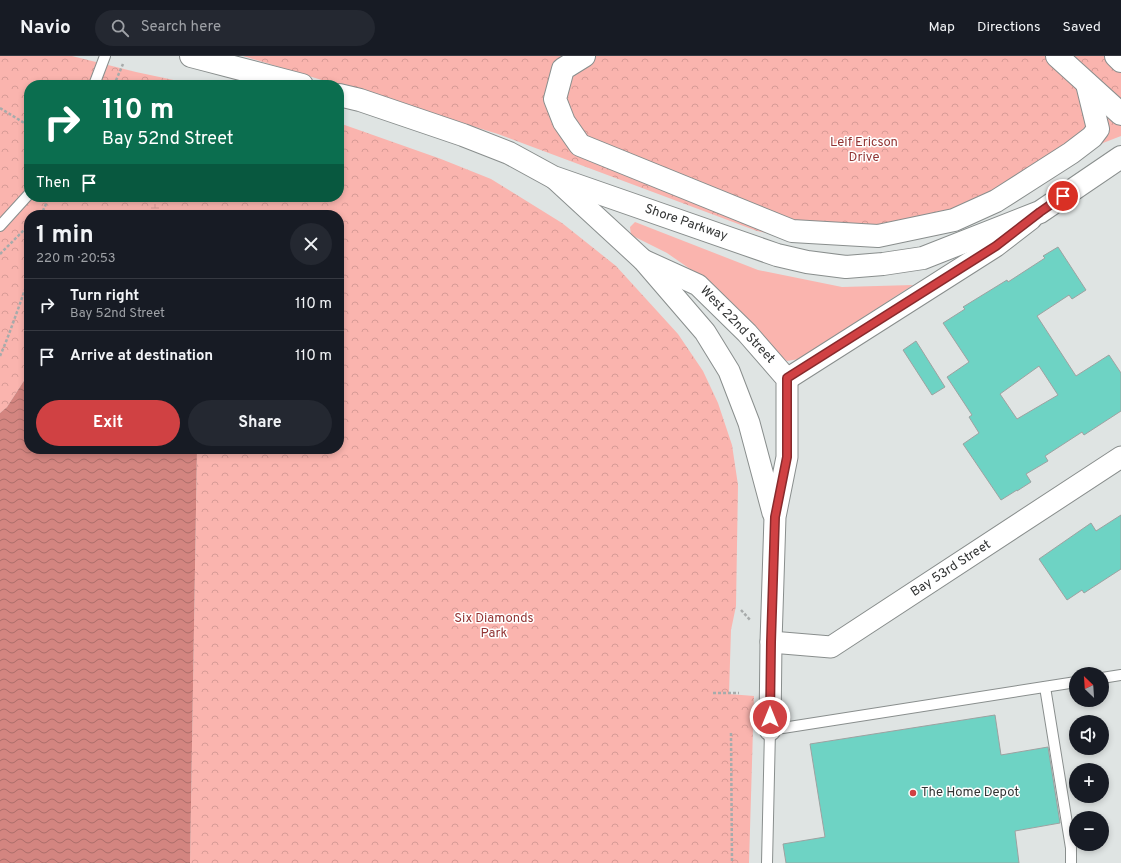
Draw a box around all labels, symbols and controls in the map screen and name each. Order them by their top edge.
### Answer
search box [95,10,375,46]
text: Navio [20,16,71,40]
icon: search [109,17,131,39]
text: Search here [141,18,221,37]
text: Map [929,19,955,36]
text: Directions [977,19,1041,36]
text: Saved [1063,19,1101,36]
text: 110 m [102,93,174,129]
icon: right [36,96,88,148]
text: Bay 52nd Street [102,128,234,151]
park label: Leif Ericson Drive [830,135,898,166]
icon: arrive [78,172,100,194]
text: Then [36,174,70,193]
pin [1046,179,1080,213]
icon: arrive [1052,185,1074,207]
street label: Shore Parkway [642,201,730,245]
text: 1 min [36,221,94,251]
button: close [290,223,332,265]
text: 220 m · 20:53 [36,251,116,267]
street label: West 22nd Street [696,283,778,367]
text: Turn right [70,287,139,306]
icon: right [36,294,58,316]
text: 110 m [295,295,332,314]
text: Bay 52nd Street [70,306,165,322]
icon: arrive [36,346,58,368]
text: Arrive at destination [70,347,213,366]
text: 110 m [295,347,332,366]
button: Exit [36,400,180,446]
button: Share [188,400,332,446]
street label: Bay 53rd Street [908,537,994,601]
park label: Six Diamonds Park [454,611,534,642]
north arrow [1069,667,1109,707]
map controls [1069,667,1109,851]
position arrow [749,696,791,738]
button: sound [1069,715,1109,755]
button: + [1069,763,1109,803]
place label: The Home Depot [921,785,1019,801]
marker: The Home Depot [908,788,918,798]
button: − [1069,811,1109,851]

